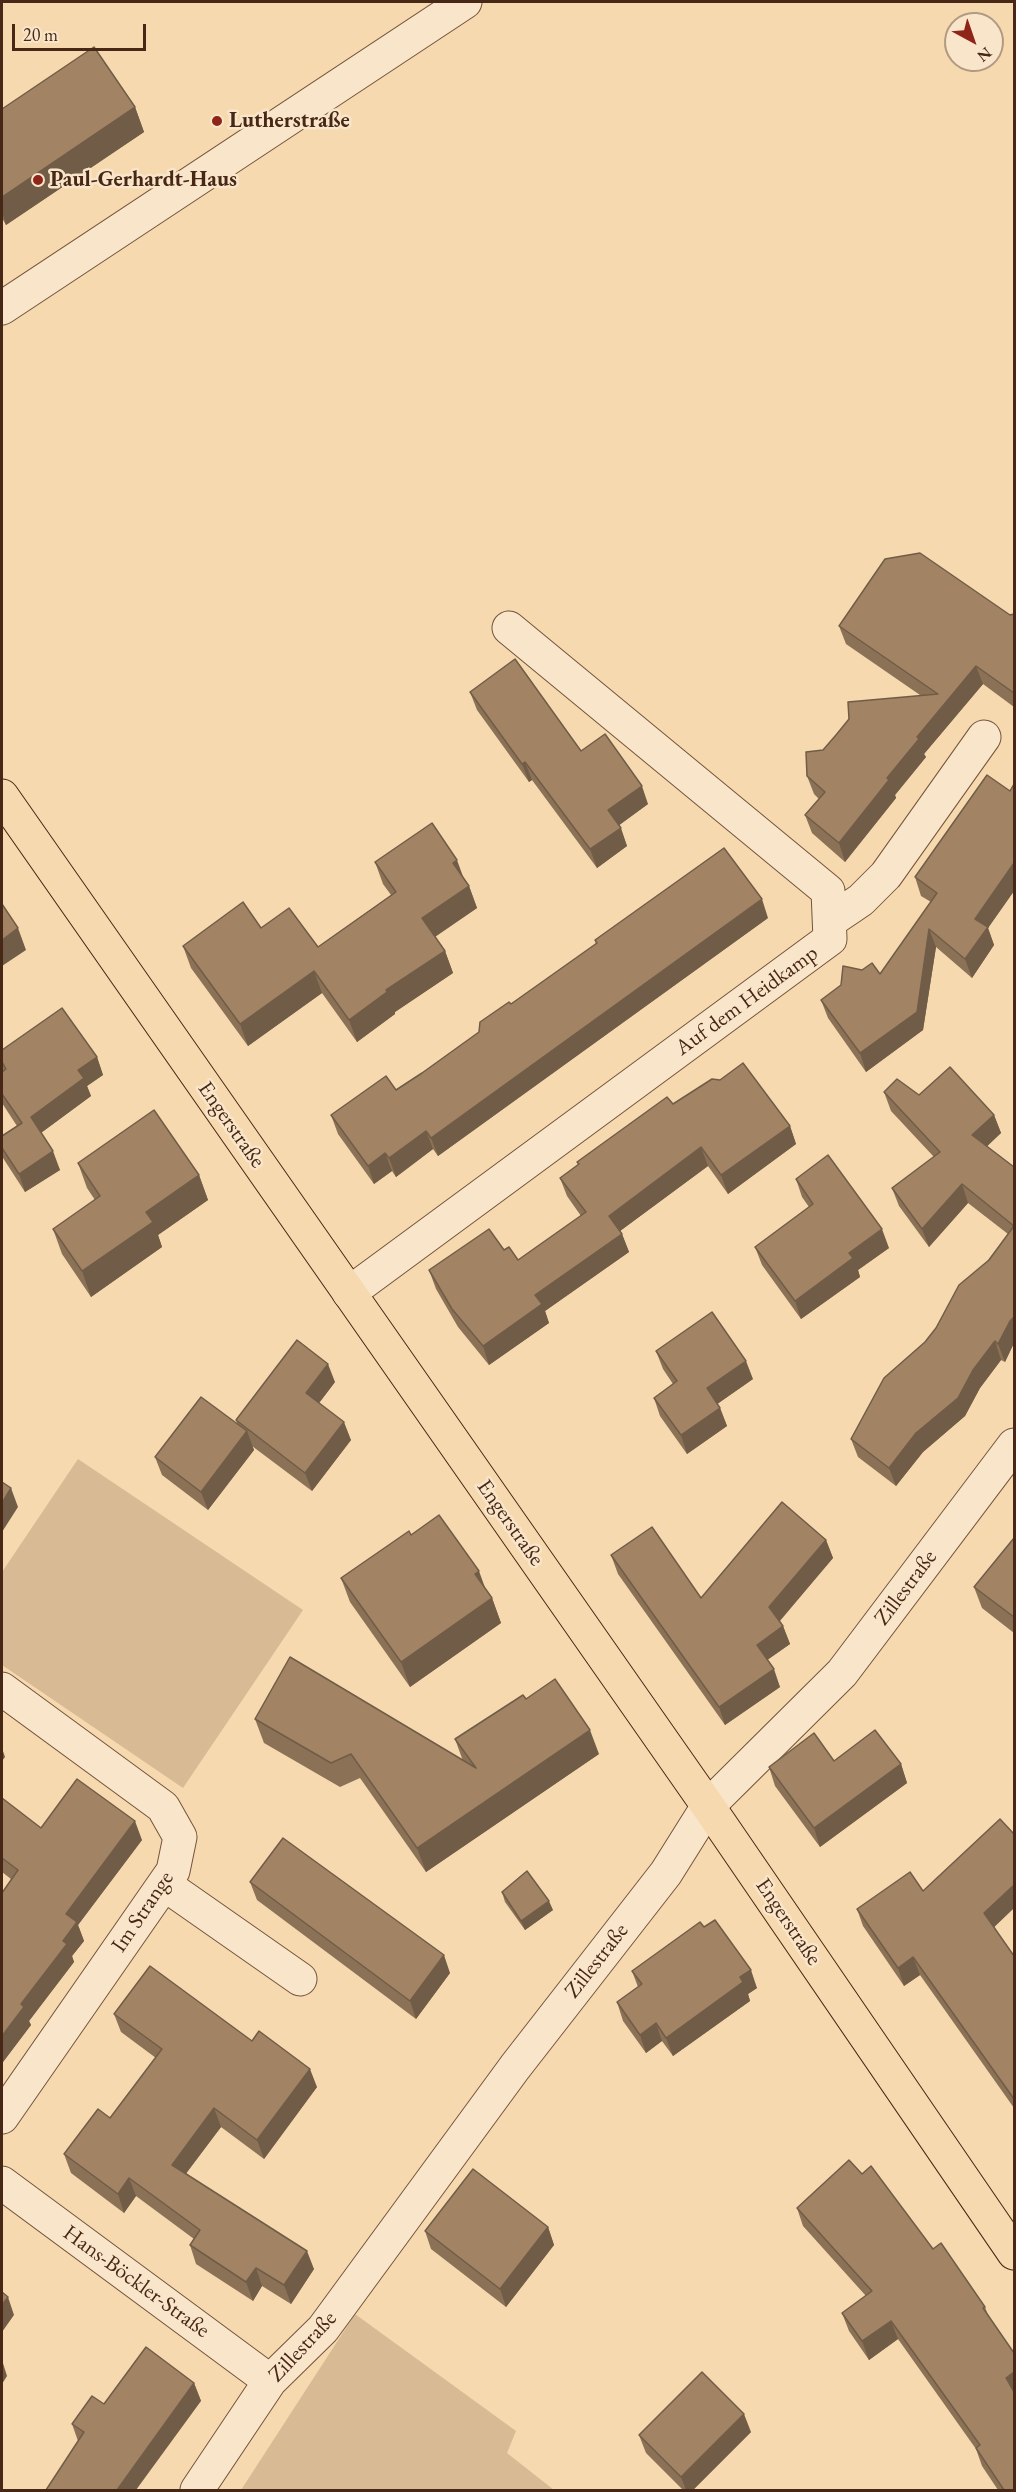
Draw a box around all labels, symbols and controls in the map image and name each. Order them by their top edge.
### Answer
scale bar [15,12,148,50]
north arrow [944,12,1004,72]
text: 20 m [23,23,58,46]
text: N [973,42,996,67]
place label: Lutherstraße [229,108,350,134]
marker: Lutherstraße [210,114,224,128]
place label: Paul-Gerhardt-Haus [50,167,237,193]
marker: Paul-Gerhardt-Haus [31,173,45,187]
street label: Auf dem Heidkamp [670,940,824,1062]
street label: Engerstraße [192,1077,270,1173]
street label: Engerstraße [471,1475,549,1571]
street label: Zillestraße [869,1545,943,1631]
street label: Im Strange [106,1866,180,1958]
street label: Engerstraße [749,1873,827,1971]
street label: Zillestraße [560,1918,634,2004]
street label: Hans-Böckler-Straße [58,2220,214,2344]
street label: Zillestraße [263,2306,343,2388]

